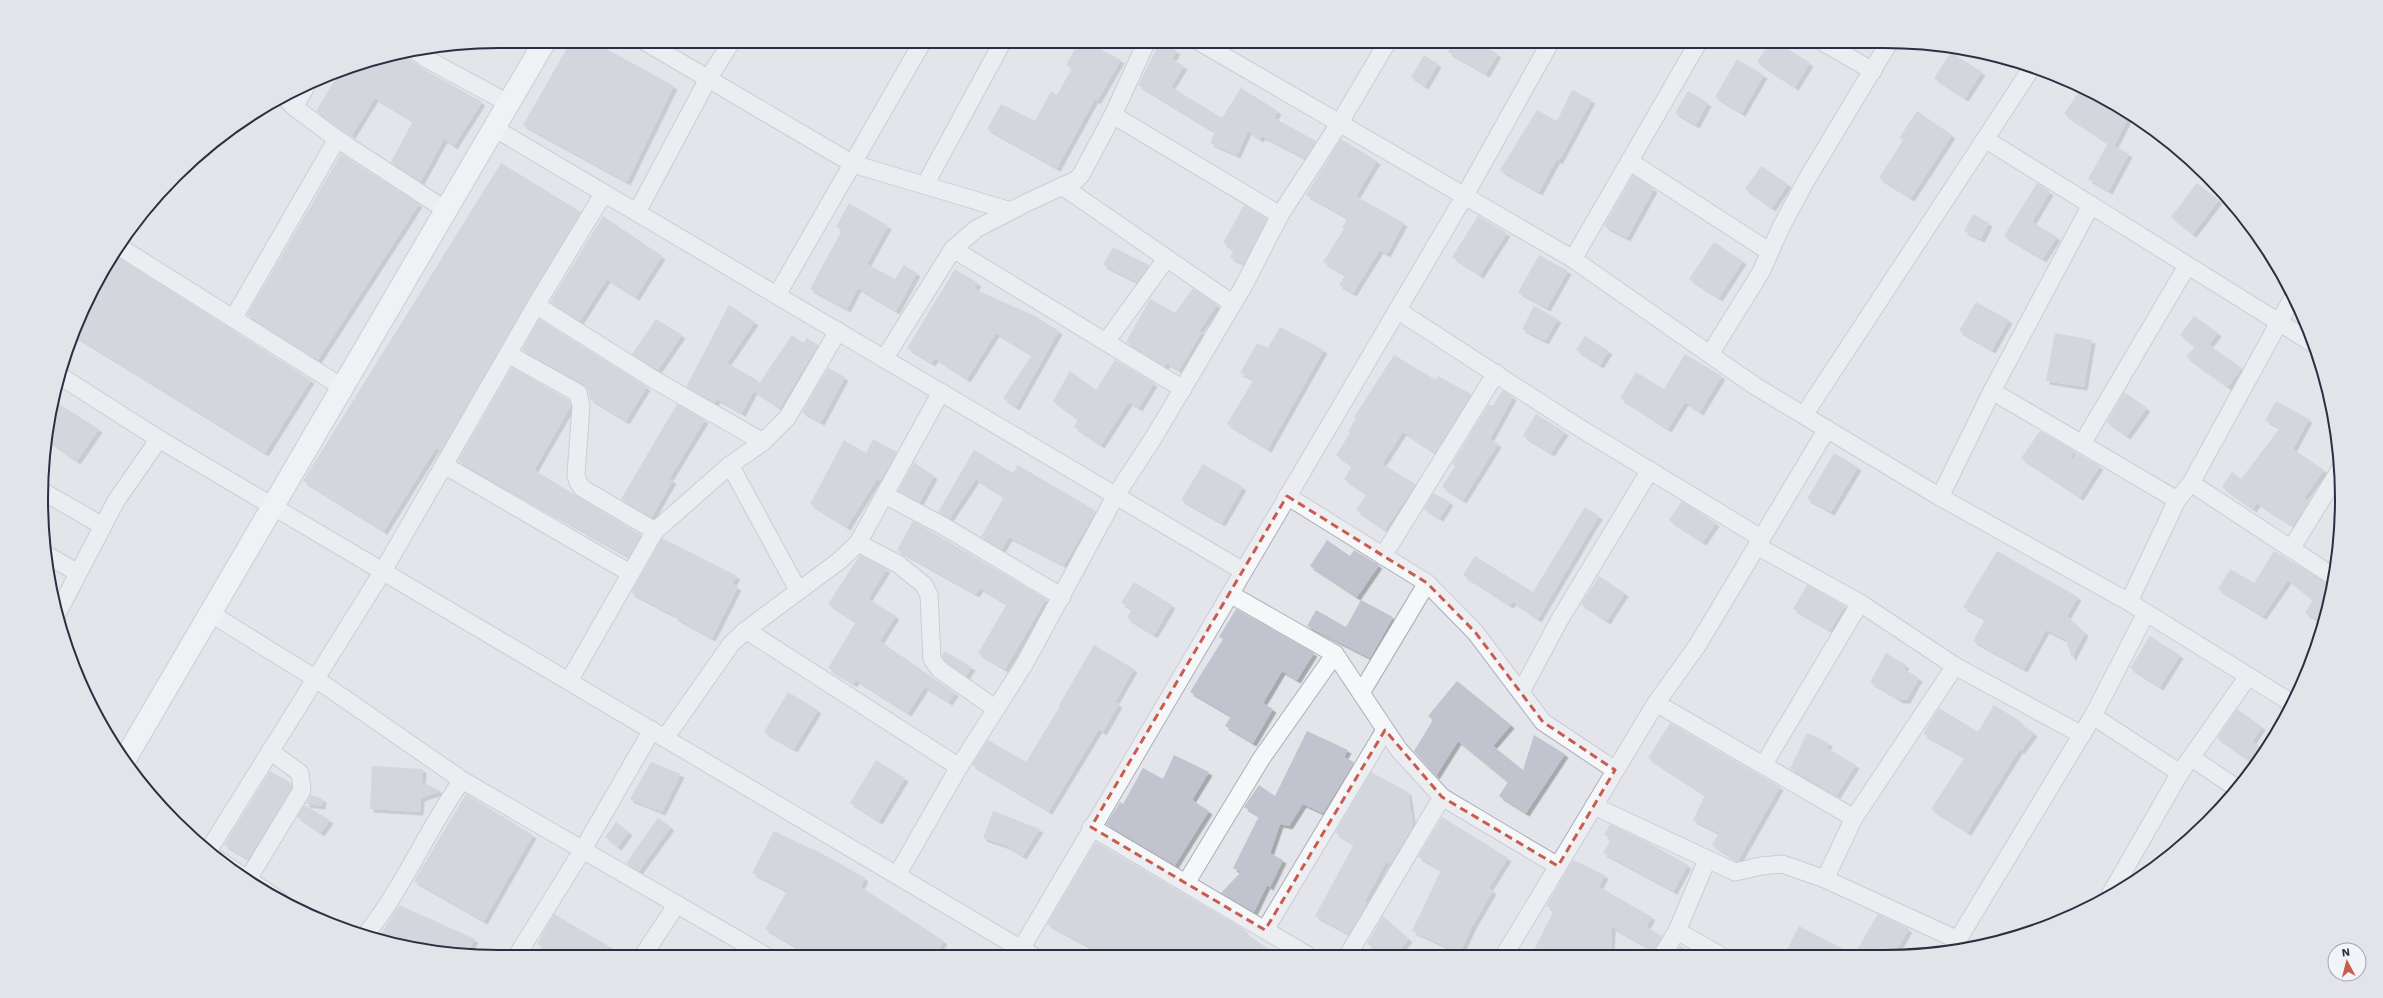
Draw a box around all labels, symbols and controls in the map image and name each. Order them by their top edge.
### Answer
north arrow [2327,942,2367,982]
text: N [2341,946,2351,960]

